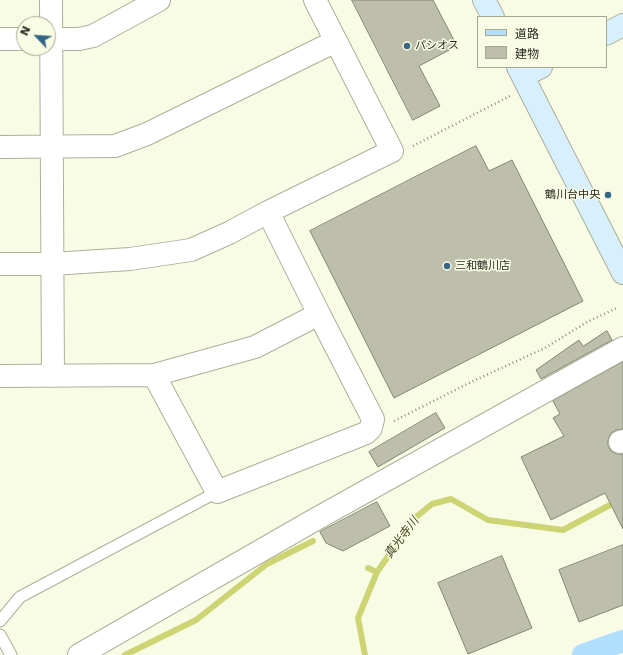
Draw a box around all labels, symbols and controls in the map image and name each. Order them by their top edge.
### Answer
north arrow [16,16,56,56]
legend [477,16,607,68]
text: N [18,24,33,38]
text: 道路 [515,27,539,41]
place label: パシオス [415,39,459,53]
marker: パシオス [402,41,412,51]
text: 建物 [515,47,539,61]
place label: 鶴川台中央 [545,188,600,202]
marker: 鶴川台中央 [603,190,613,200]
place label: 三和鶴川店 [455,259,510,273]
marker: 三和鶴川店 [442,261,452,271]
water label: 真光寺川 [382,514,422,562]

